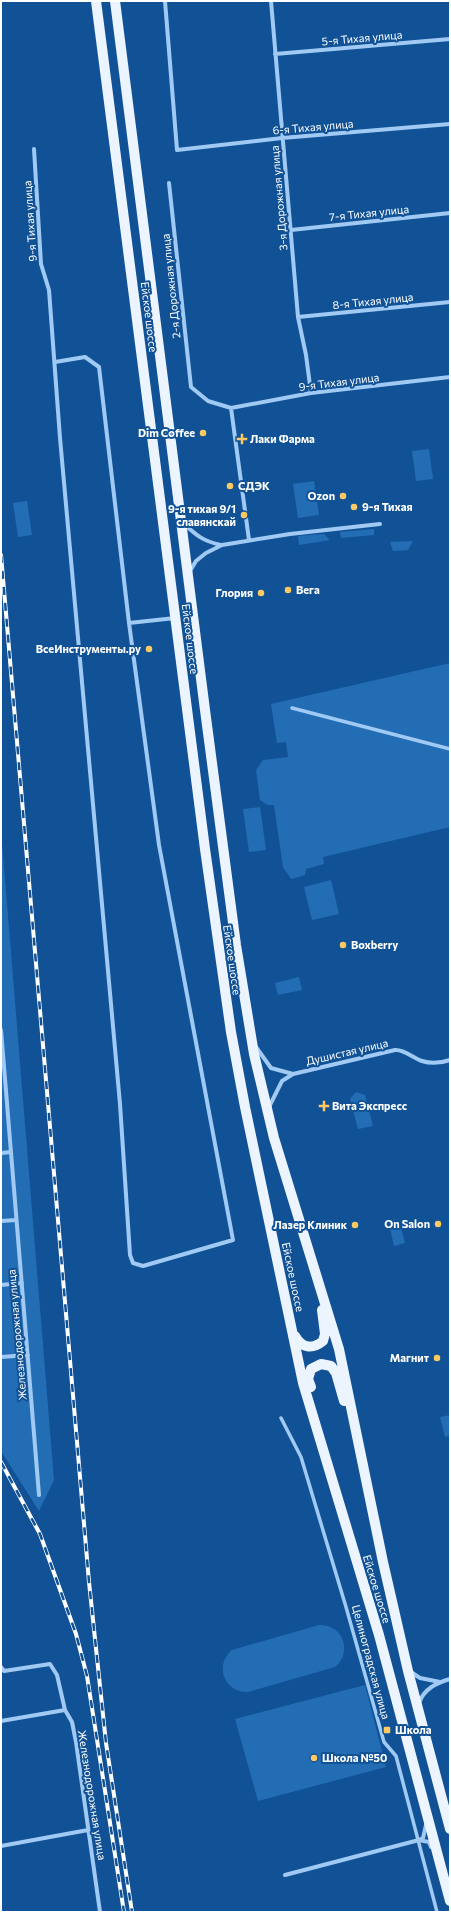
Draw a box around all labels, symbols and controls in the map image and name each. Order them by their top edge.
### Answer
street label: 5-я Тихая улица [321,28,403,47]
street label: 6-я Тихая улица [272,116,354,137]
street label: 3-я Дорожная улица [267,145,290,251]
street label: 9-я Тихая улица [20,180,39,262]
street label: 7-я Тихая улица [328,202,410,223]
street label: 2-я Дорожная улица [159,233,182,339]
street label: Ейское шоссе [139,281,160,353]
street label: 8-я Тихая улица [332,290,414,311]
street label: 9-я Тихая улица [298,370,380,393]
place label: Dim Coffee [138,426,195,439]
marker: Dim Coffee [198,428,208,438]
place label: Лаки Фарма [250,432,315,445]
marker: Лаки Фарма [237,434,247,444]
place label: СДЭК [238,479,270,492]
marker: СДЭК [225,481,235,491]
place label: Ozon [307,489,335,502]
marker: Ozon [338,491,348,501]
place label: 9-я Тихая [362,500,413,513]
place label: 9-я тихая 9/1 славянскай [168,502,236,528]
marker: 9-я Тихая [349,502,359,512]
marker: 9-я тихая 9/1 славянскай [239,510,249,520]
place label: Вега [296,583,320,596]
marker: Вега [283,585,293,595]
place label: Глория [216,586,253,599]
marker: Глория [256,588,266,598]
street label: Ейское шоссе [180,603,201,675]
place label: ВсеИнструменты.ру [36,642,141,655]
marker: ВсеИнструменты.ру [144,644,154,654]
street label: Ейское шоссе [221,924,244,996]
place label: Boxberry [351,938,398,951]
marker: Boxberry [338,940,348,950]
street label: Душистая улица [305,1036,389,1067]
place label: Вита Экспресс [332,1099,407,1112]
marker: Вита Экспресс [319,1101,329,1111]
place label: On Salon [384,1217,430,1230]
place label: Лазер Клиник [273,1218,348,1231]
marker: On Salon [433,1219,443,1229]
marker: Лазер Клиник [350,1220,360,1230]
street label: Ейское шоссе [280,1241,307,1313]
street label: Железнодорожная улица [4,1269,29,1401]
place label: Магнит [390,1351,430,1364]
marker: Магнит [432,1353,442,1363]
street label: Ейское шоссе [361,1553,394,1625]
street label: Целиноградская улица [350,1603,393,1721]
place label: Школа [395,1723,432,1736]
marker: Школа [382,1725,392,1735]
street label: Железнодорожная улица [76,1729,109,1861]
place label: Школа №50 [322,1751,387,1764]
marker: Школа №50 [309,1753,319,1763]

